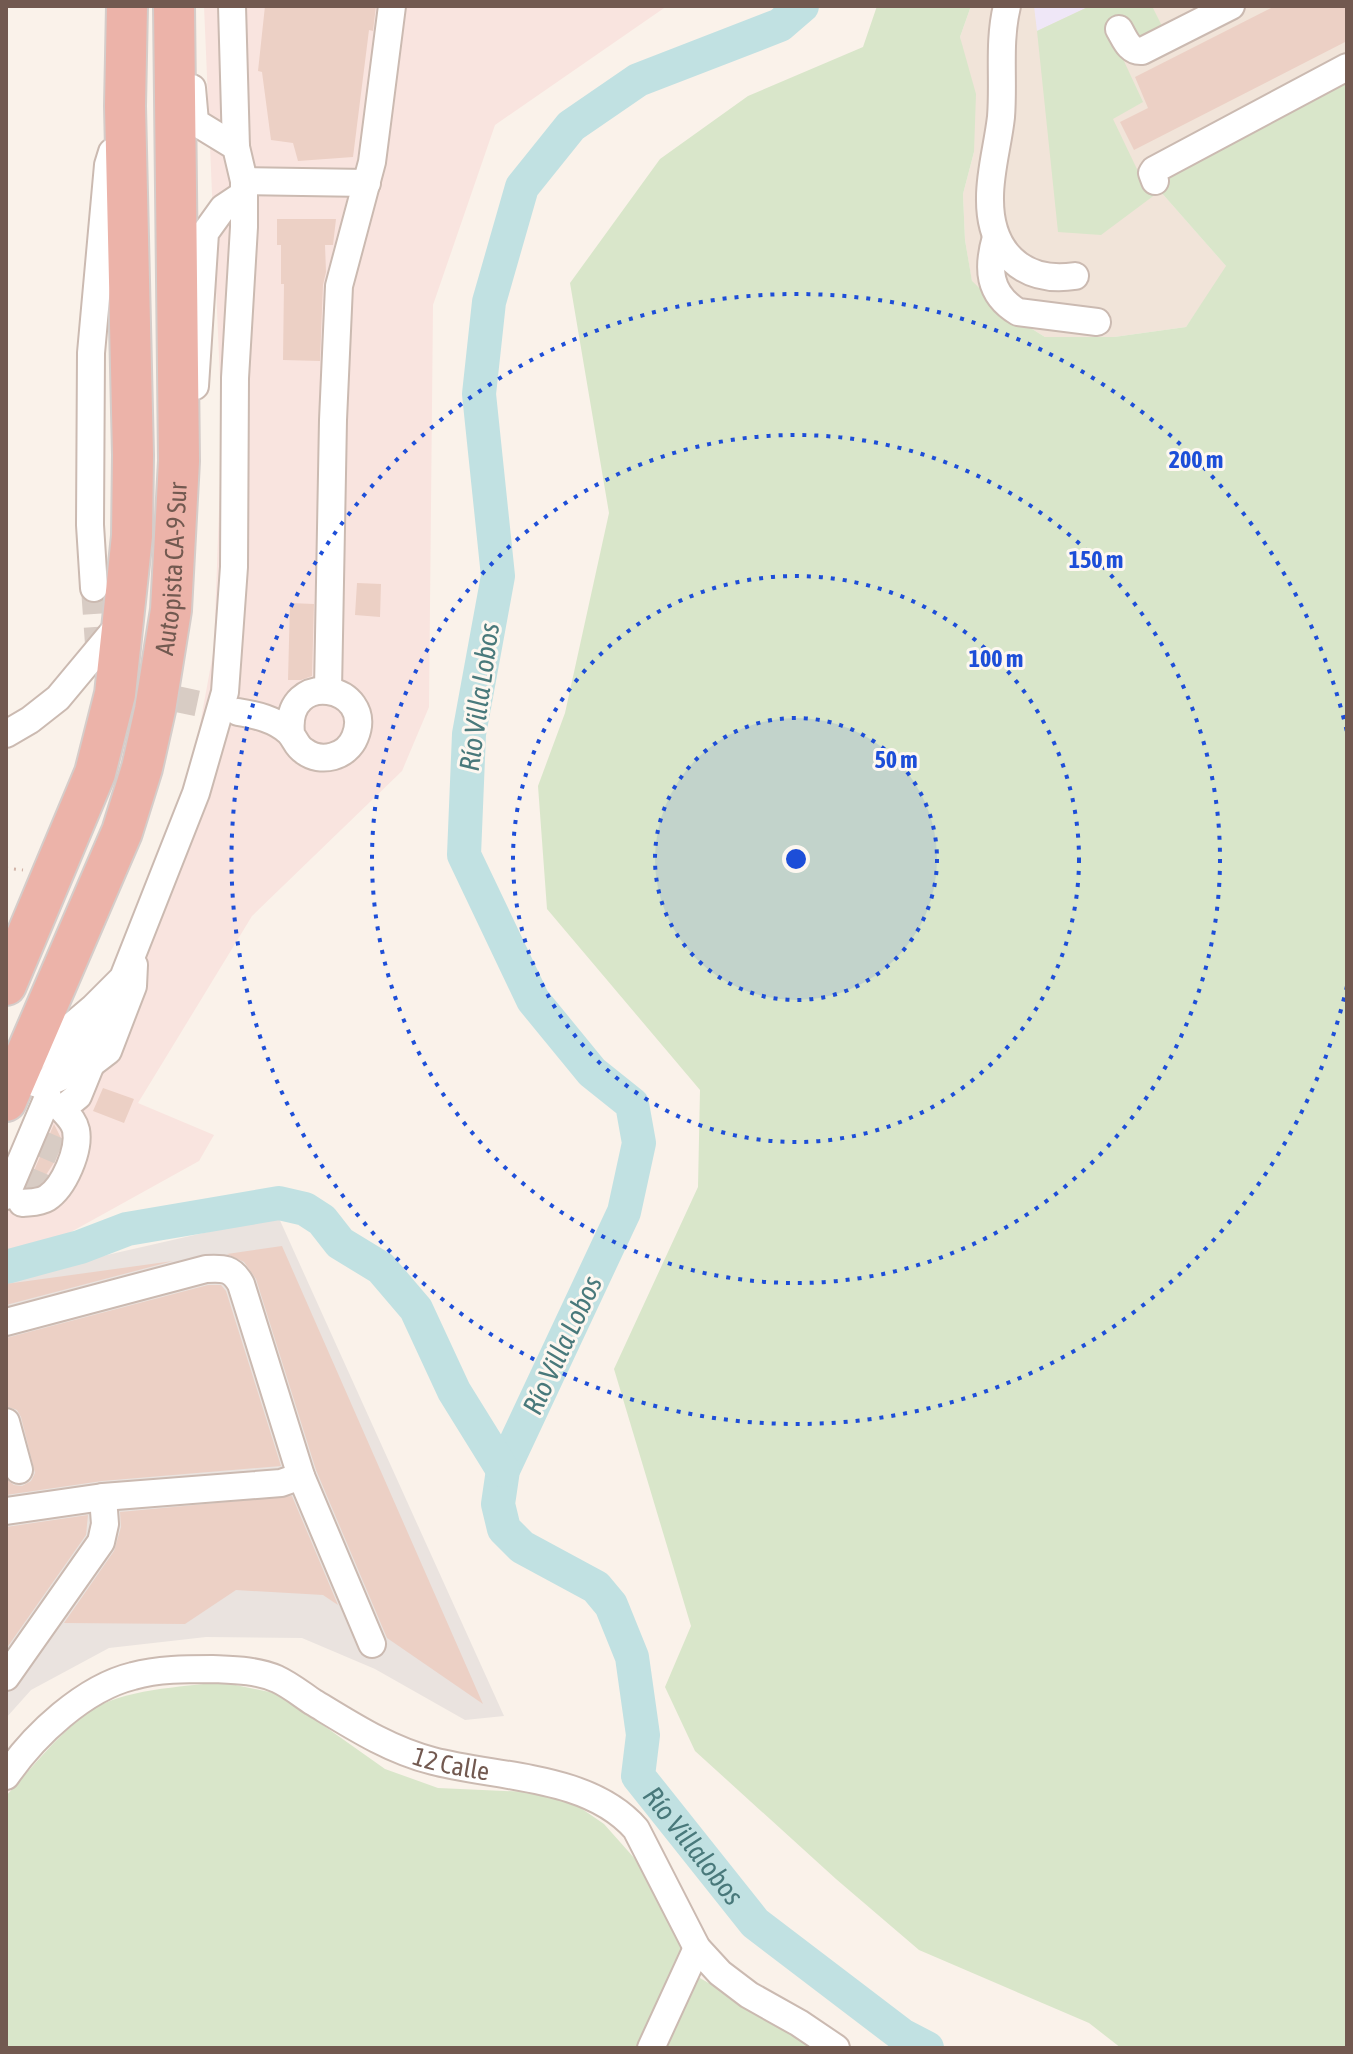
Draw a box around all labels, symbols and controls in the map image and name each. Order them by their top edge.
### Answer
text: 200 m [1169,446,1223,473]
street label: Autopista CA-9 Sur [149,481,193,657]
text: 150 m [1069,546,1123,573]
water label: Río Villa Lobos [453,621,505,773]
text: 100 m [969,645,1023,672]
text: 50 m [874,746,918,773]
centre of rings [782,845,810,873]
water label: Río Villa Lobos [516,1271,608,1419]
street label: 12 Calle [409,1741,491,1787]
water label: Río Villalobos [637,1780,750,1911]

